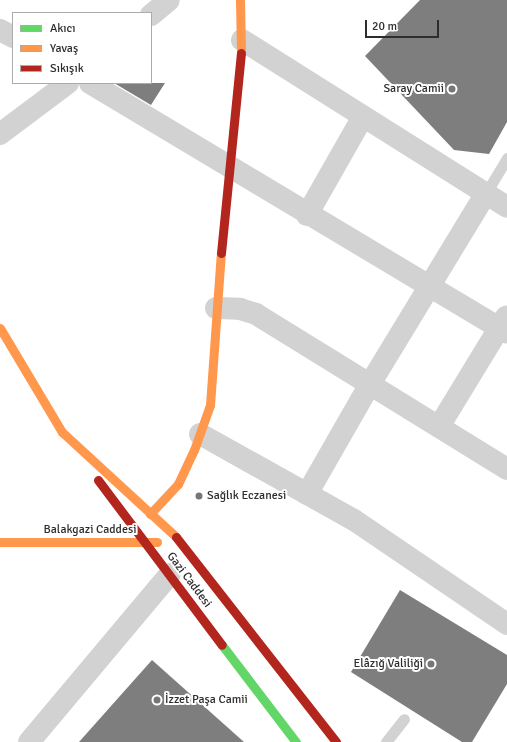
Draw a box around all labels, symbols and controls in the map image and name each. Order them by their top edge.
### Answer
legend [12,12,152,84]
scale bar [367,12,441,38]
text: 20 m [372,19,397,34]
text: Akıcı [50,21,76,36]
text: Yavaş [50,41,78,56]
text: Sıkışık [50,61,84,76]
place label: Saray Camii [383,82,444,96]
marker: Saray Camii [447,84,457,94]
place label: Sağlık Eczanesi [207,489,286,503]
marker: Sağlık Eczanesi [194,491,204,501]
street label: Balakgazi Caddesi [44,523,136,537]
street label: Gazi Caddesi [164,550,214,610]
place label: Elâzığ Valiliği [353,657,423,671]
marker: Elâzığ Valiliği [426,659,436,669]
place label: İzzet Paşa Camii [165,693,248,707]
marker: İzzet Paşa Camii [152,695,162,705]

